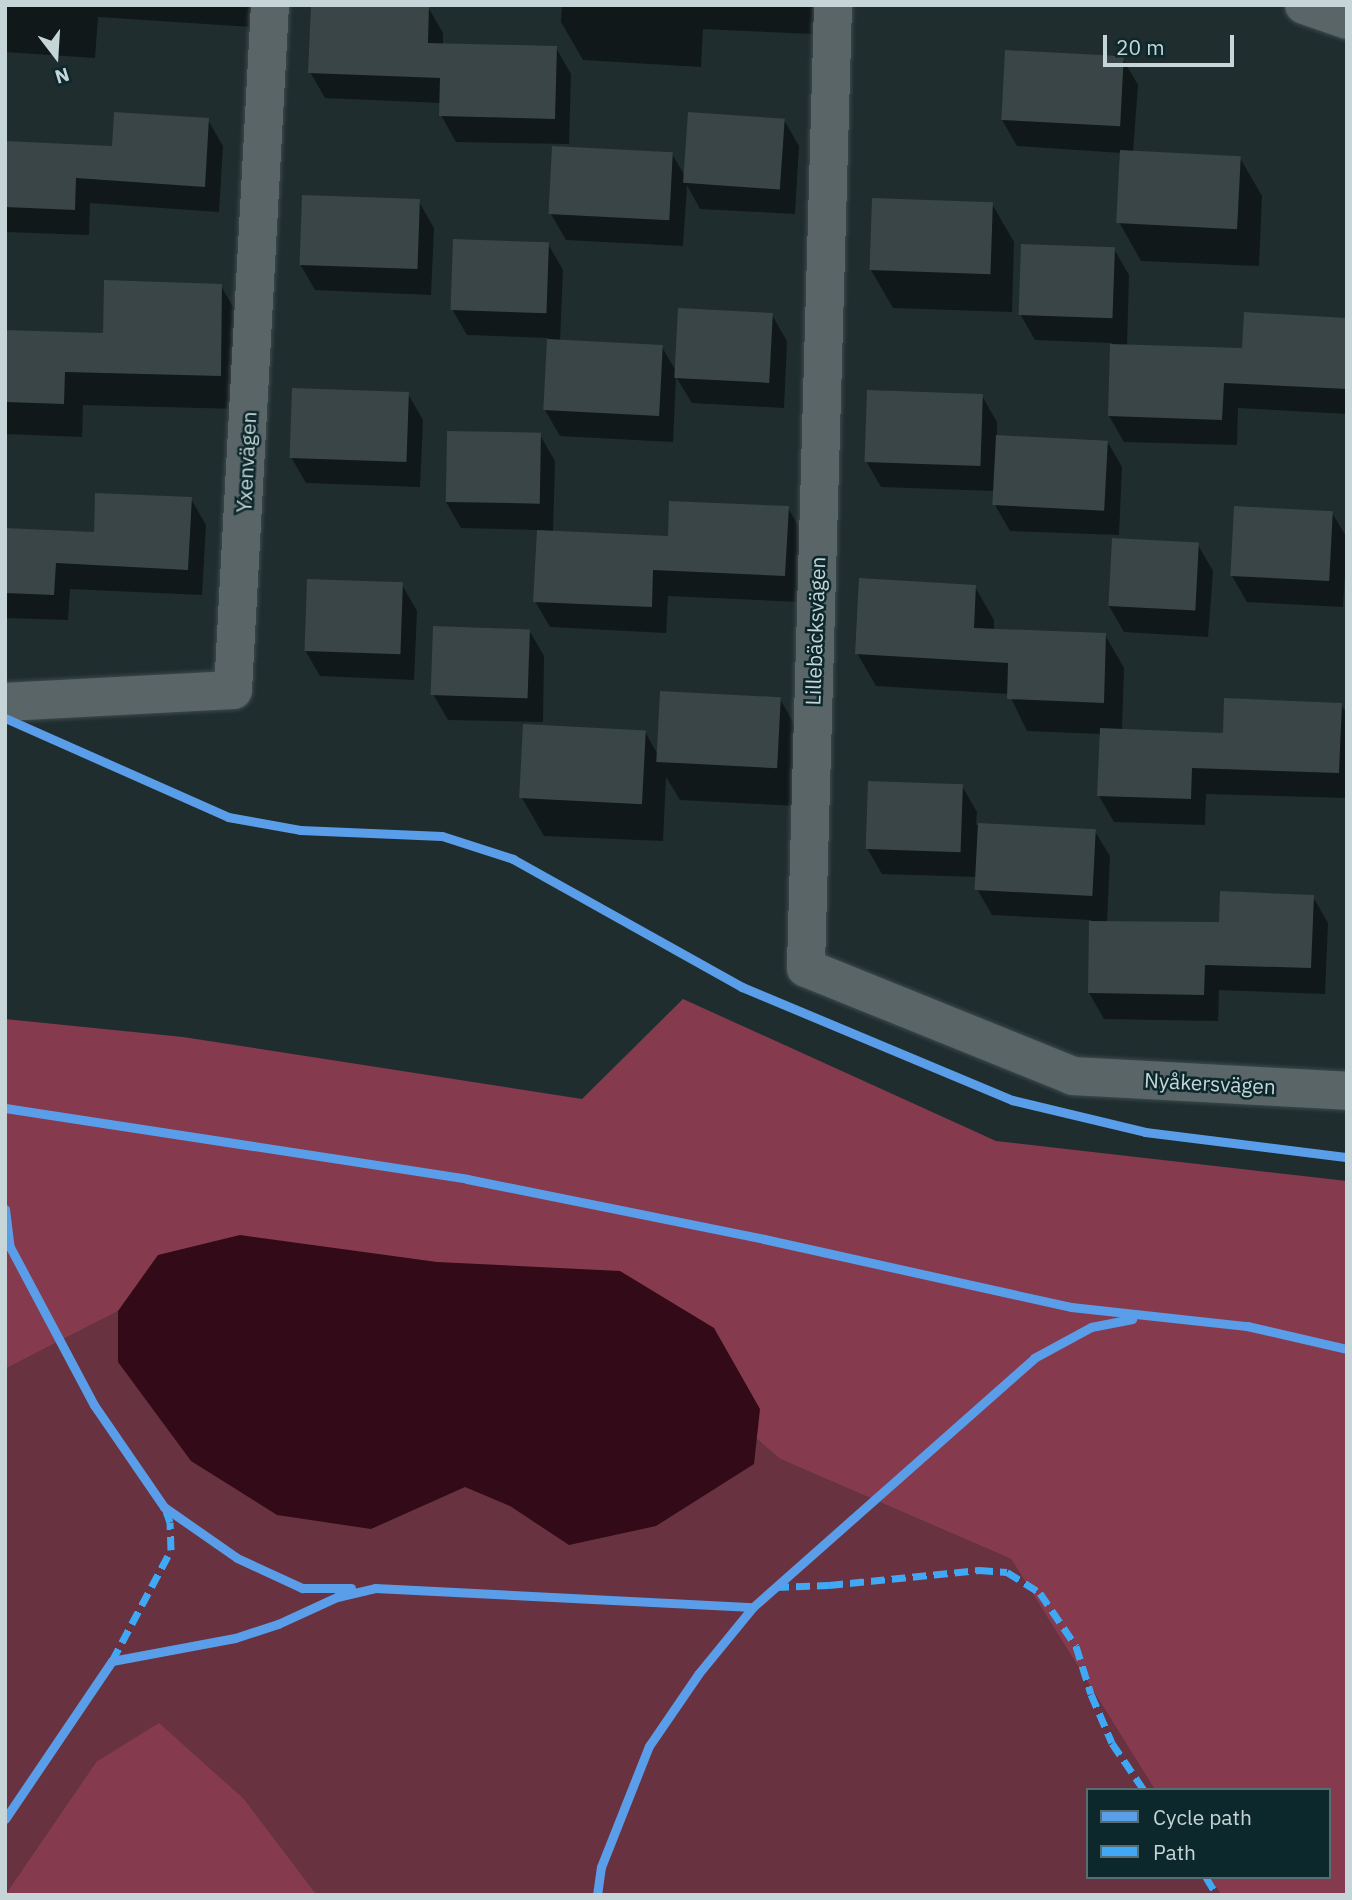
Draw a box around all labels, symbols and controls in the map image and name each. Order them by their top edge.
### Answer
north arrow [21,21,91,91]
scale bar [1107,21,1238,65]
text: 20 m [1116,33,1165,61]
text: N [52,63,72,90]
street label: Yxenvägen [231,411,261,513]
street label: Lillebäcksvägen [800,556,830,706]
street label: Nyåkersvägen [1143,1067,1277,1099]
legend [1086,1788,1331,1879]
text: Cycle path [1153,1803,1252,1831]
text: Path [1153,1838,1196,1866]

